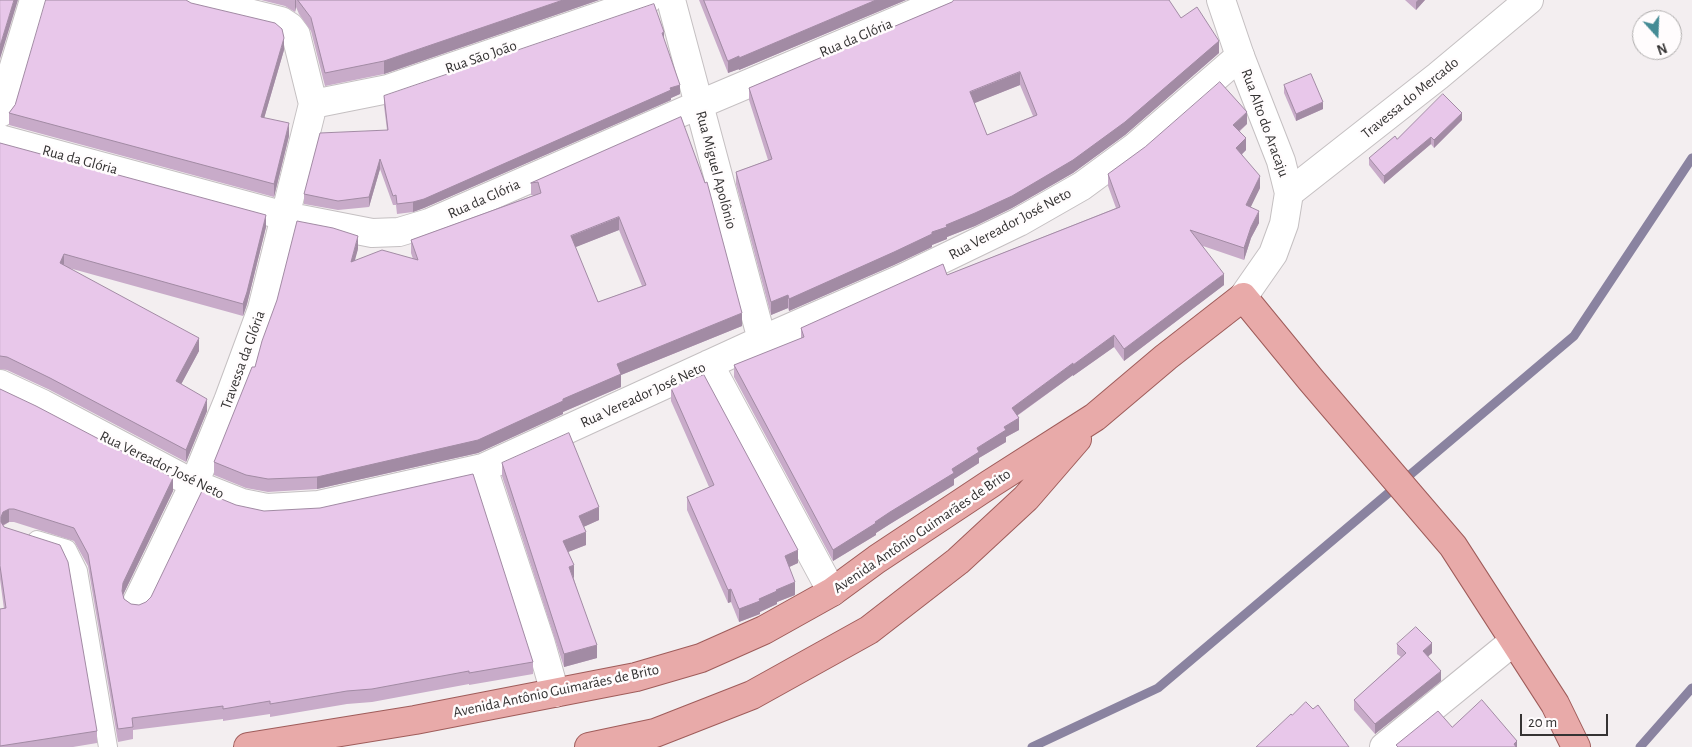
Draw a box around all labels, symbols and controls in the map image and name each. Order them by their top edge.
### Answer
north arrow [1632,10,1682,60]
street label: Rua da Glória [817,15,895,61]
street label: Rua São João [443,36,519,78]
text: N [1655,40,1669,56]
street label: Travessa do Mercado [1358,53,1462,143]
street label: Rua Alto do Aracaju [1237,66,1293,180]
street label: Rua Miguel Apolônio [692,109,740,231]
street label: Rua da Glória [40,141,120,179]
street label: Rua da Glória [445,175,523,223]
street label: Rua Vereador José Neto [946,184,1074,264]
street label: Travessa da Glória [217,308,269,412]
street label: Rua Vereador José Neto [577,358,709,432]
street label: Rua Vereador José Neto [97,427,227,503]
street label: Avenida Antônio Guimarães de Brito [830,465,1014,597]
street label: Avenida Antônio Guimarães de Brito [451,660,661,722]
scale bar [1522,704,1610,736]
text: 20 m [1528,715,1557,730]

